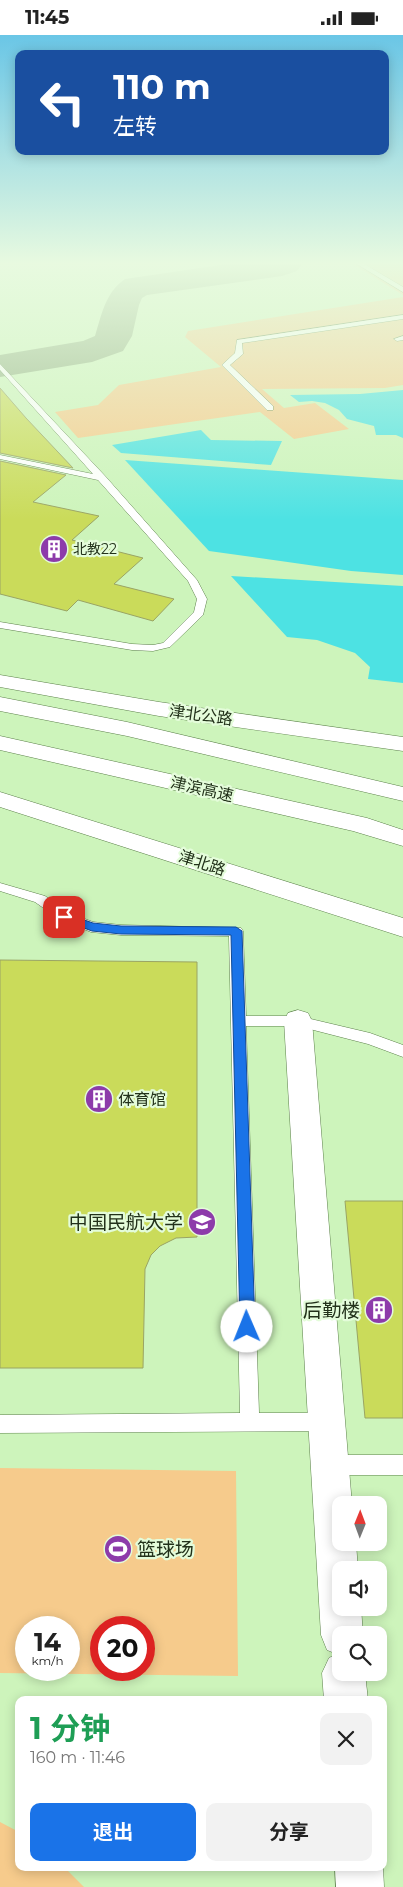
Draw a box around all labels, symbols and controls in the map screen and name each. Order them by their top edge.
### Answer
text: 11:45 [25,6,69,29]
text: 110 m [113,65,211,108]
icon: left [30,70,95,135]
text: 左转 [113,113,157,140]
building icon: 北教22 [39,534,69,564]
place label: 北教22 [73,540,117,558]
street label: 津北公路 [168,701,234,729]
street label: 津滨高速 [169,773,235,805]
street label: 津北路 [176,847,228,879]
pin [43,896,85,938]
icon: arrive [50,903,78,931]
building icon: 体育馆 [84,1084,114,1114]
place label: 体育馆 [118,1090,166,1109]
school or university icon: 中国民航大学 [187,1207,217,1237]
place label: 中国民航大学 [69,1211,183,1234]
building icon: 后勤楼 [364,1295,394,1325]
place label: 后勤楼 [303,1299,360,1322]
position arrow [220,1300,272,1352]
north arrow [332,1496,388,1551]
map controls [332,1496,387,1681]
sports icon: 篮球场 [103,1534,133,1564]
place label: 篮球场 [137,1538,194,1561]
button: sound [332,1561,387,1616]
speed limit sign: 20 [90,1616,155,1681]
button: search [332,1626,387,1681]
text: 14 [34,1627,61,1657]
text: km/h [31,1653,64,1668]
text: 1 分钟 [30,1710,110,1747]
button: close [320,1713,372,1765]
text: 160 m · 11:46 [30,1748,125,1767]
button: 退出 [30,1803,196,1861]
button: 分享 [206,1803,372,1861]

